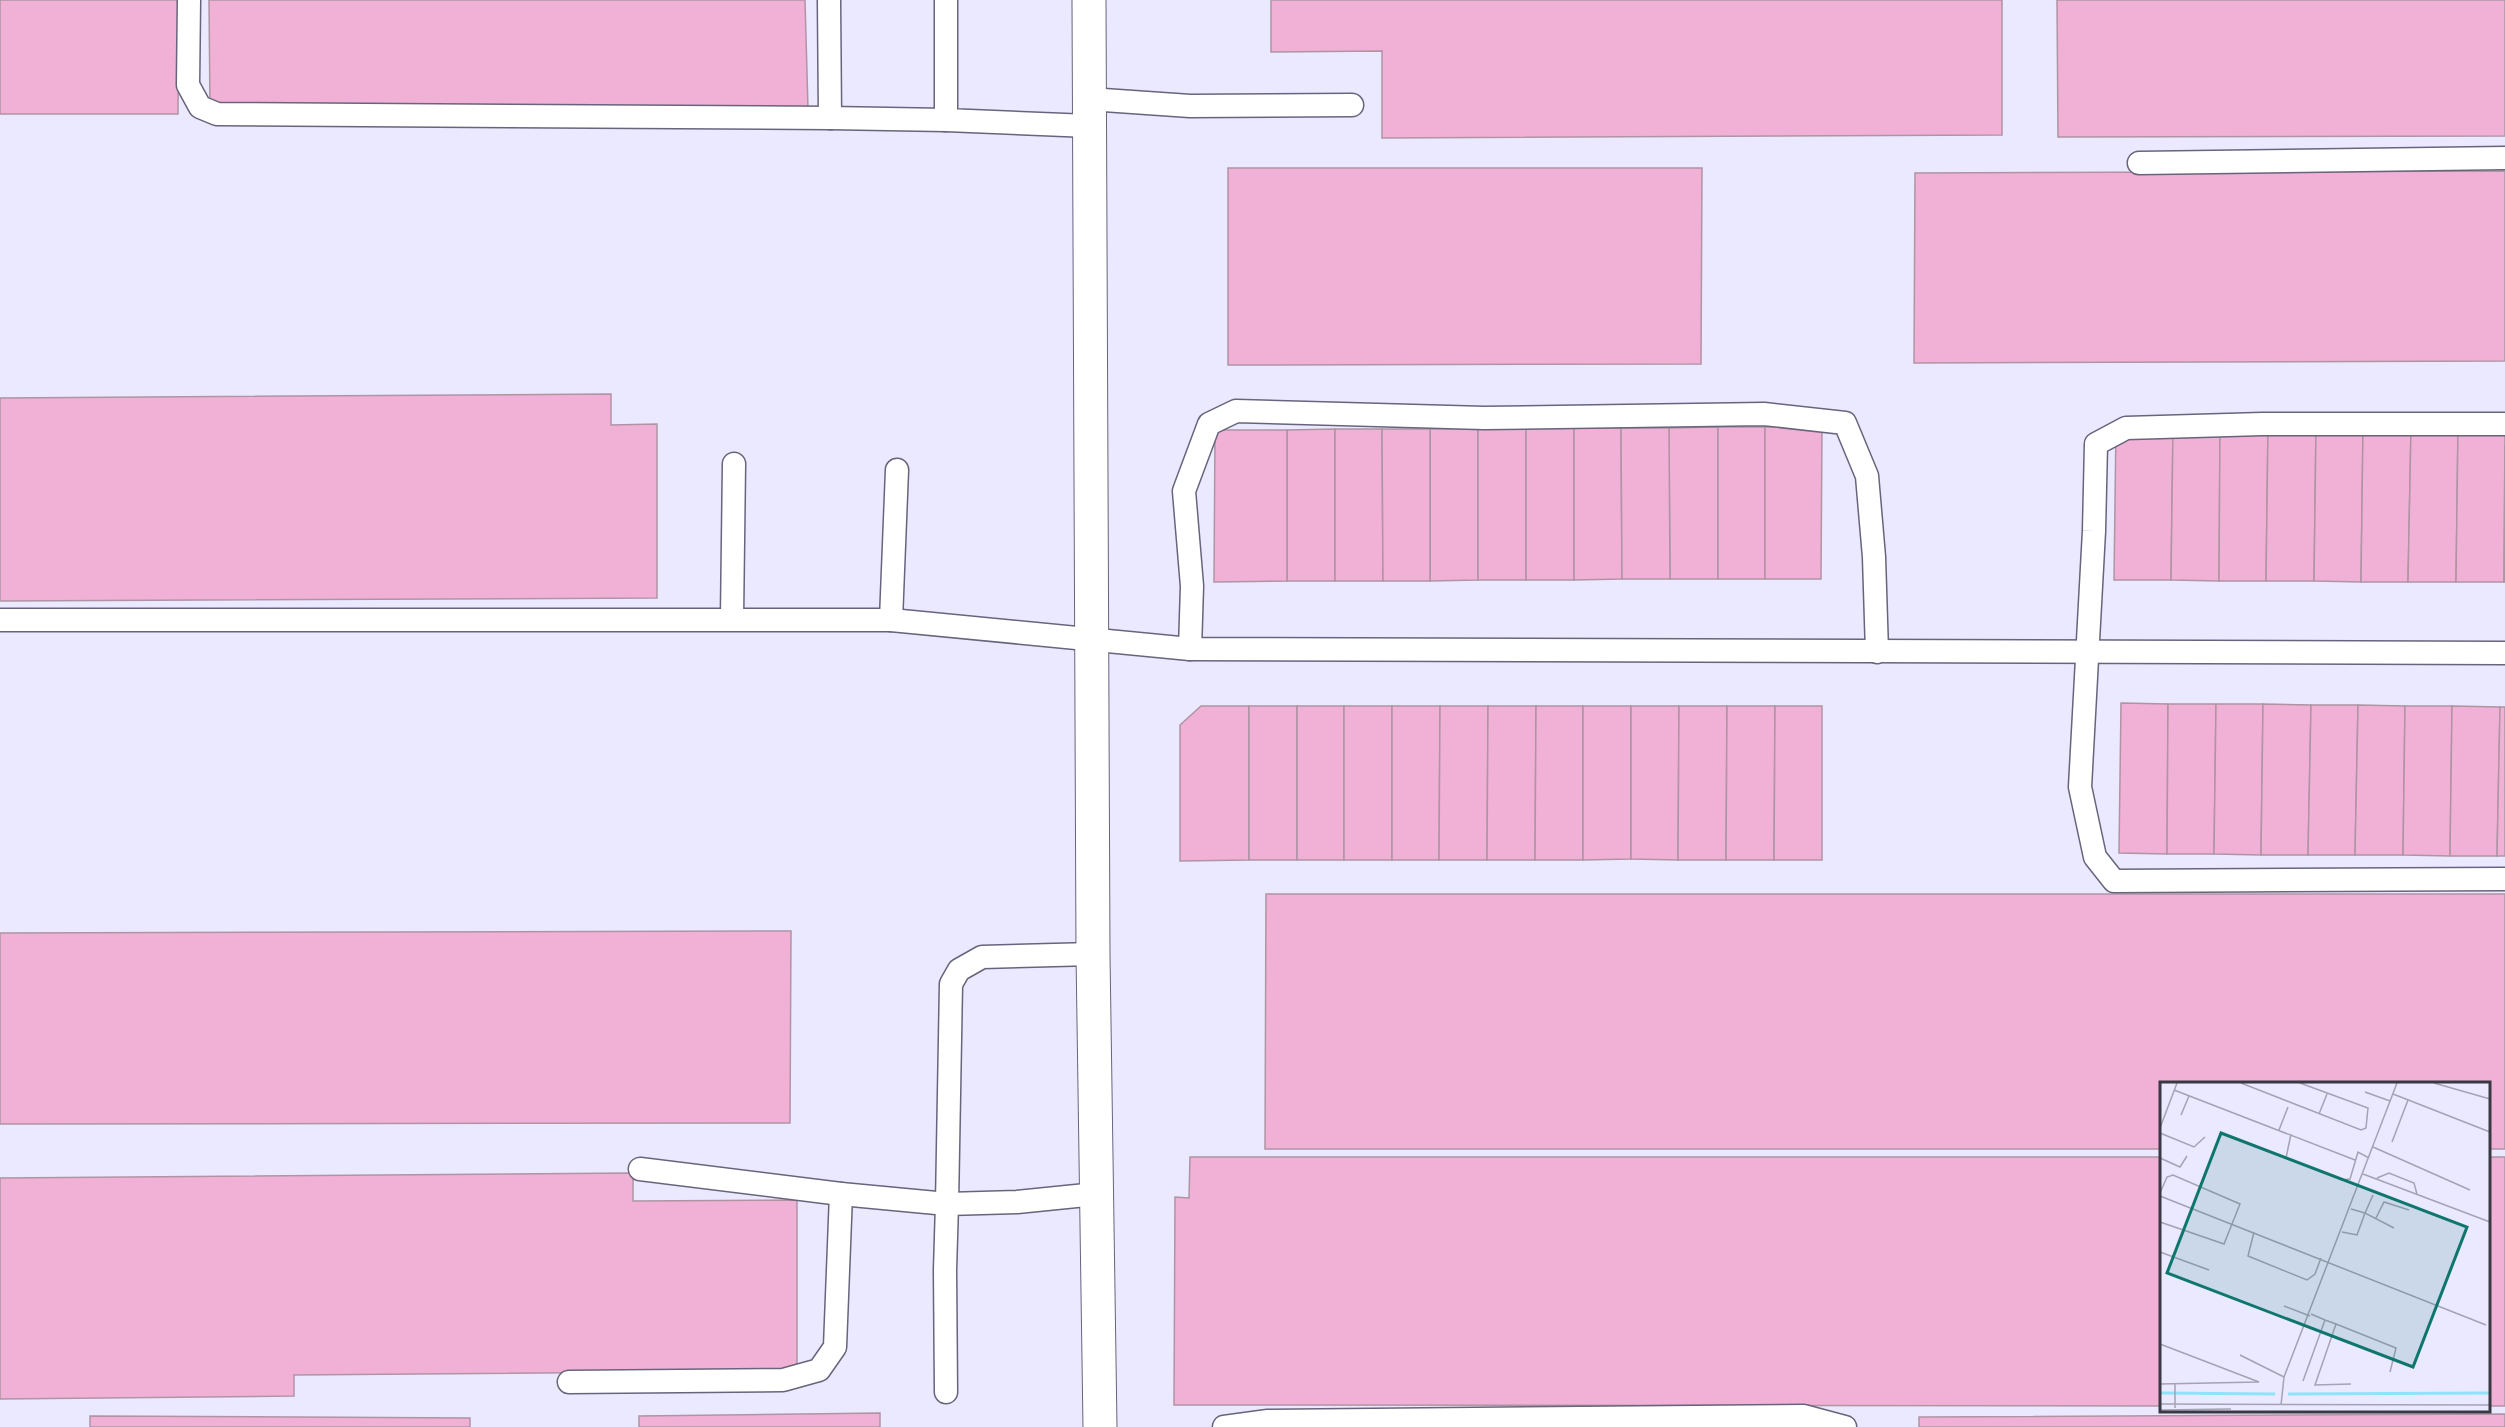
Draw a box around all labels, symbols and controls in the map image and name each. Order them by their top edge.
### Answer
inset map [2160,1082,2490,1412]

